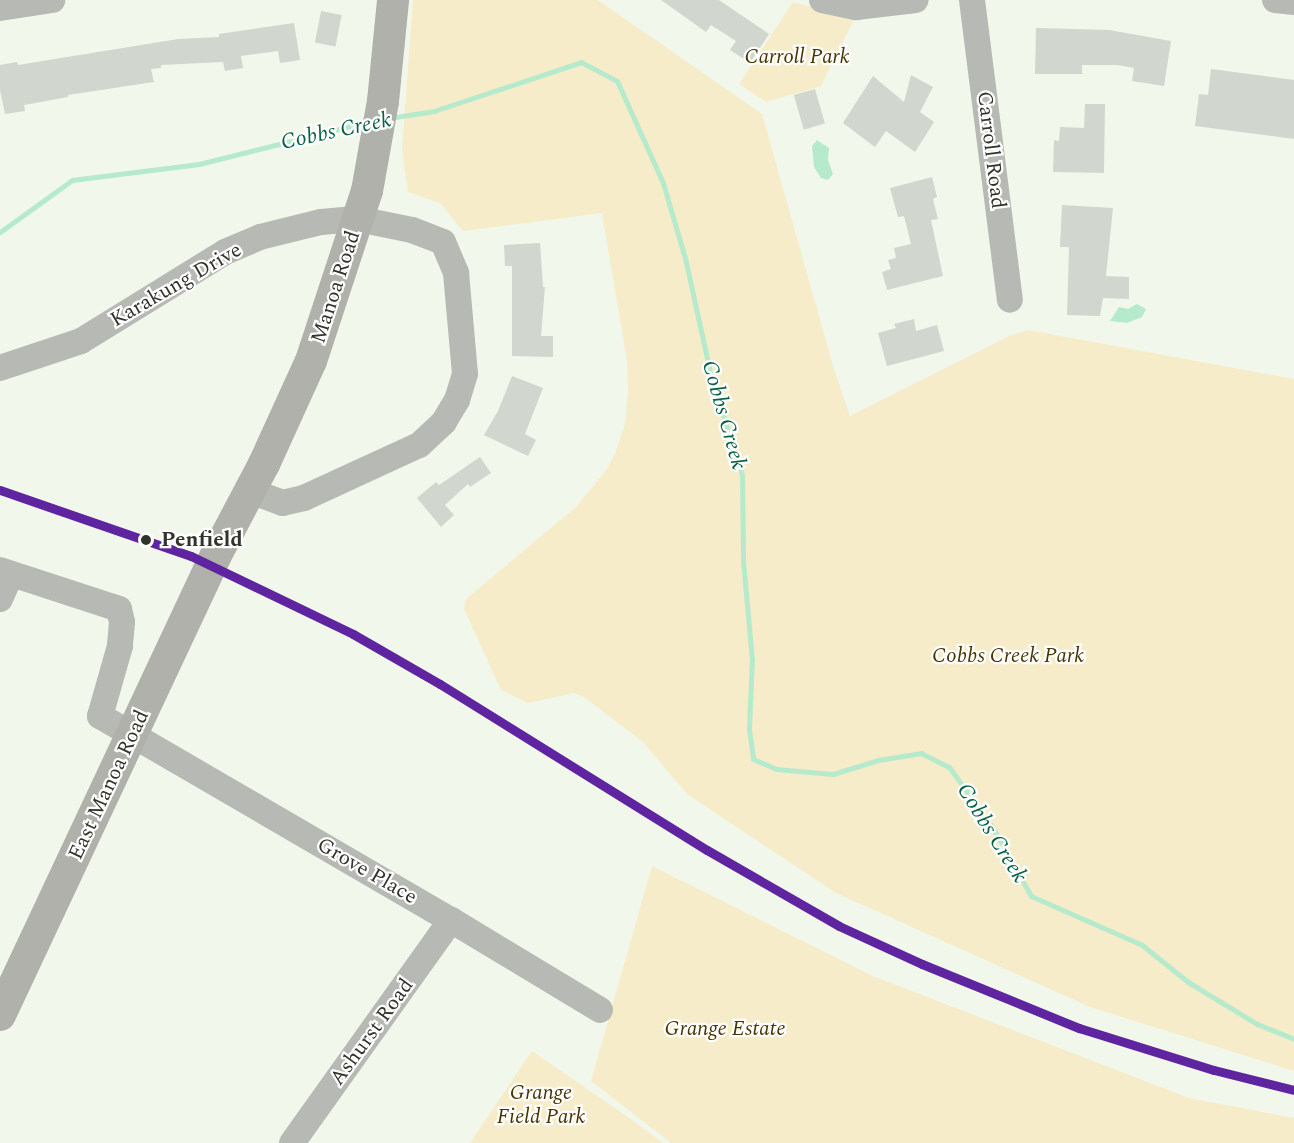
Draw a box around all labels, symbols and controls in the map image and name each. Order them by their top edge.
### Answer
park label: Carroll Park [744,44,850,70]
street label: Carroll Road [971,90,1011,210]
water label: Cobbs Creek [278,106,394,156]
street label: Manoa Road [306,228,366,346]
street label: Karakung Drive [106,237,246,333]
water label: Cobbs Creek [696,357,752,473]
place label: Penfield [161,527,243,553]
marker: Penfield [136,530,156,550]
park label: Cobbs Creek Park [932,643,1084,669]
street label: East Manoa Road [63,706,155,864]
water label: Cobbs Creek [951,778,1033,888]
street label: Grove Place [312,832,422,910]
street label: Ashurst Road [325,974,419,1090]
park label: Grange Estate [665,1016,785,1042]
park label: Grange Field Park [497,1080,585,1130]

